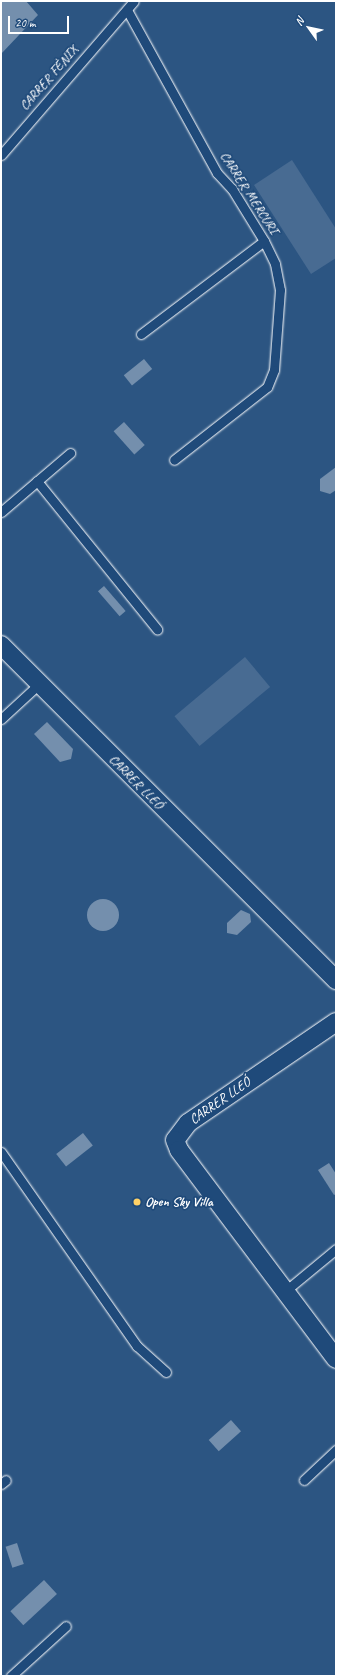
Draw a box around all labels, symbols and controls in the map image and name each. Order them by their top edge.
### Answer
scale bar [10,8,71,34]
north arrow [289,8,329,48]
text: 20 m [15,15,35,31]
text: N [291,15,307,28]
street label: CARRER FÈNIX [16,42,82,114]
street label: CARRER MERCURI [216,148,282,238]
street label: CARRER LLEÓ [105,751,167,813]
street label: CARRER LLEÓ [186,1074,254,1128]
place label: Open Sky Villa [145,1194,213,1210]
marker: Open Sky Villa [132,1197,142,1207]

